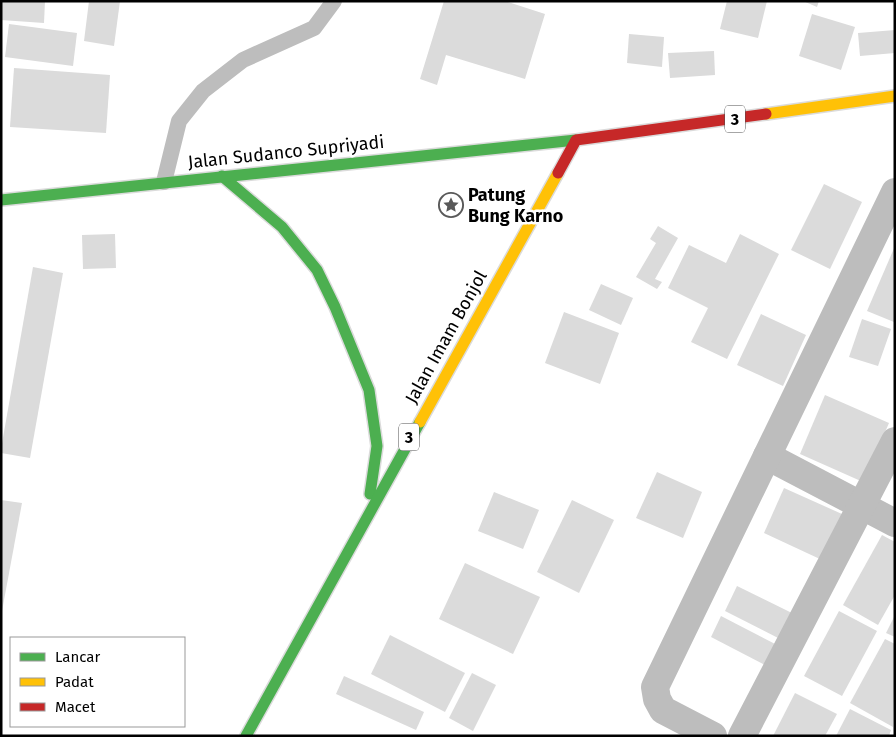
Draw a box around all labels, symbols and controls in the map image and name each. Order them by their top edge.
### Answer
road number: 3 [725,106,745,132]
street label: Jalan Sudanco Supriyadi [187,131,385,173]
place label: Patung Bung Karno [468,184,563,227]
place icon: Patung Bung Karno [438,192,464,218]
street label: Jalan Imam Bonjol [400,267,492,407]
road number: 3 [399,424,419,451]
legend [10,637,185,727]
text: Lancar [55,648,100,666]
text: Padat [55,673,94,691]
text: Macet [55,698,96,716]

